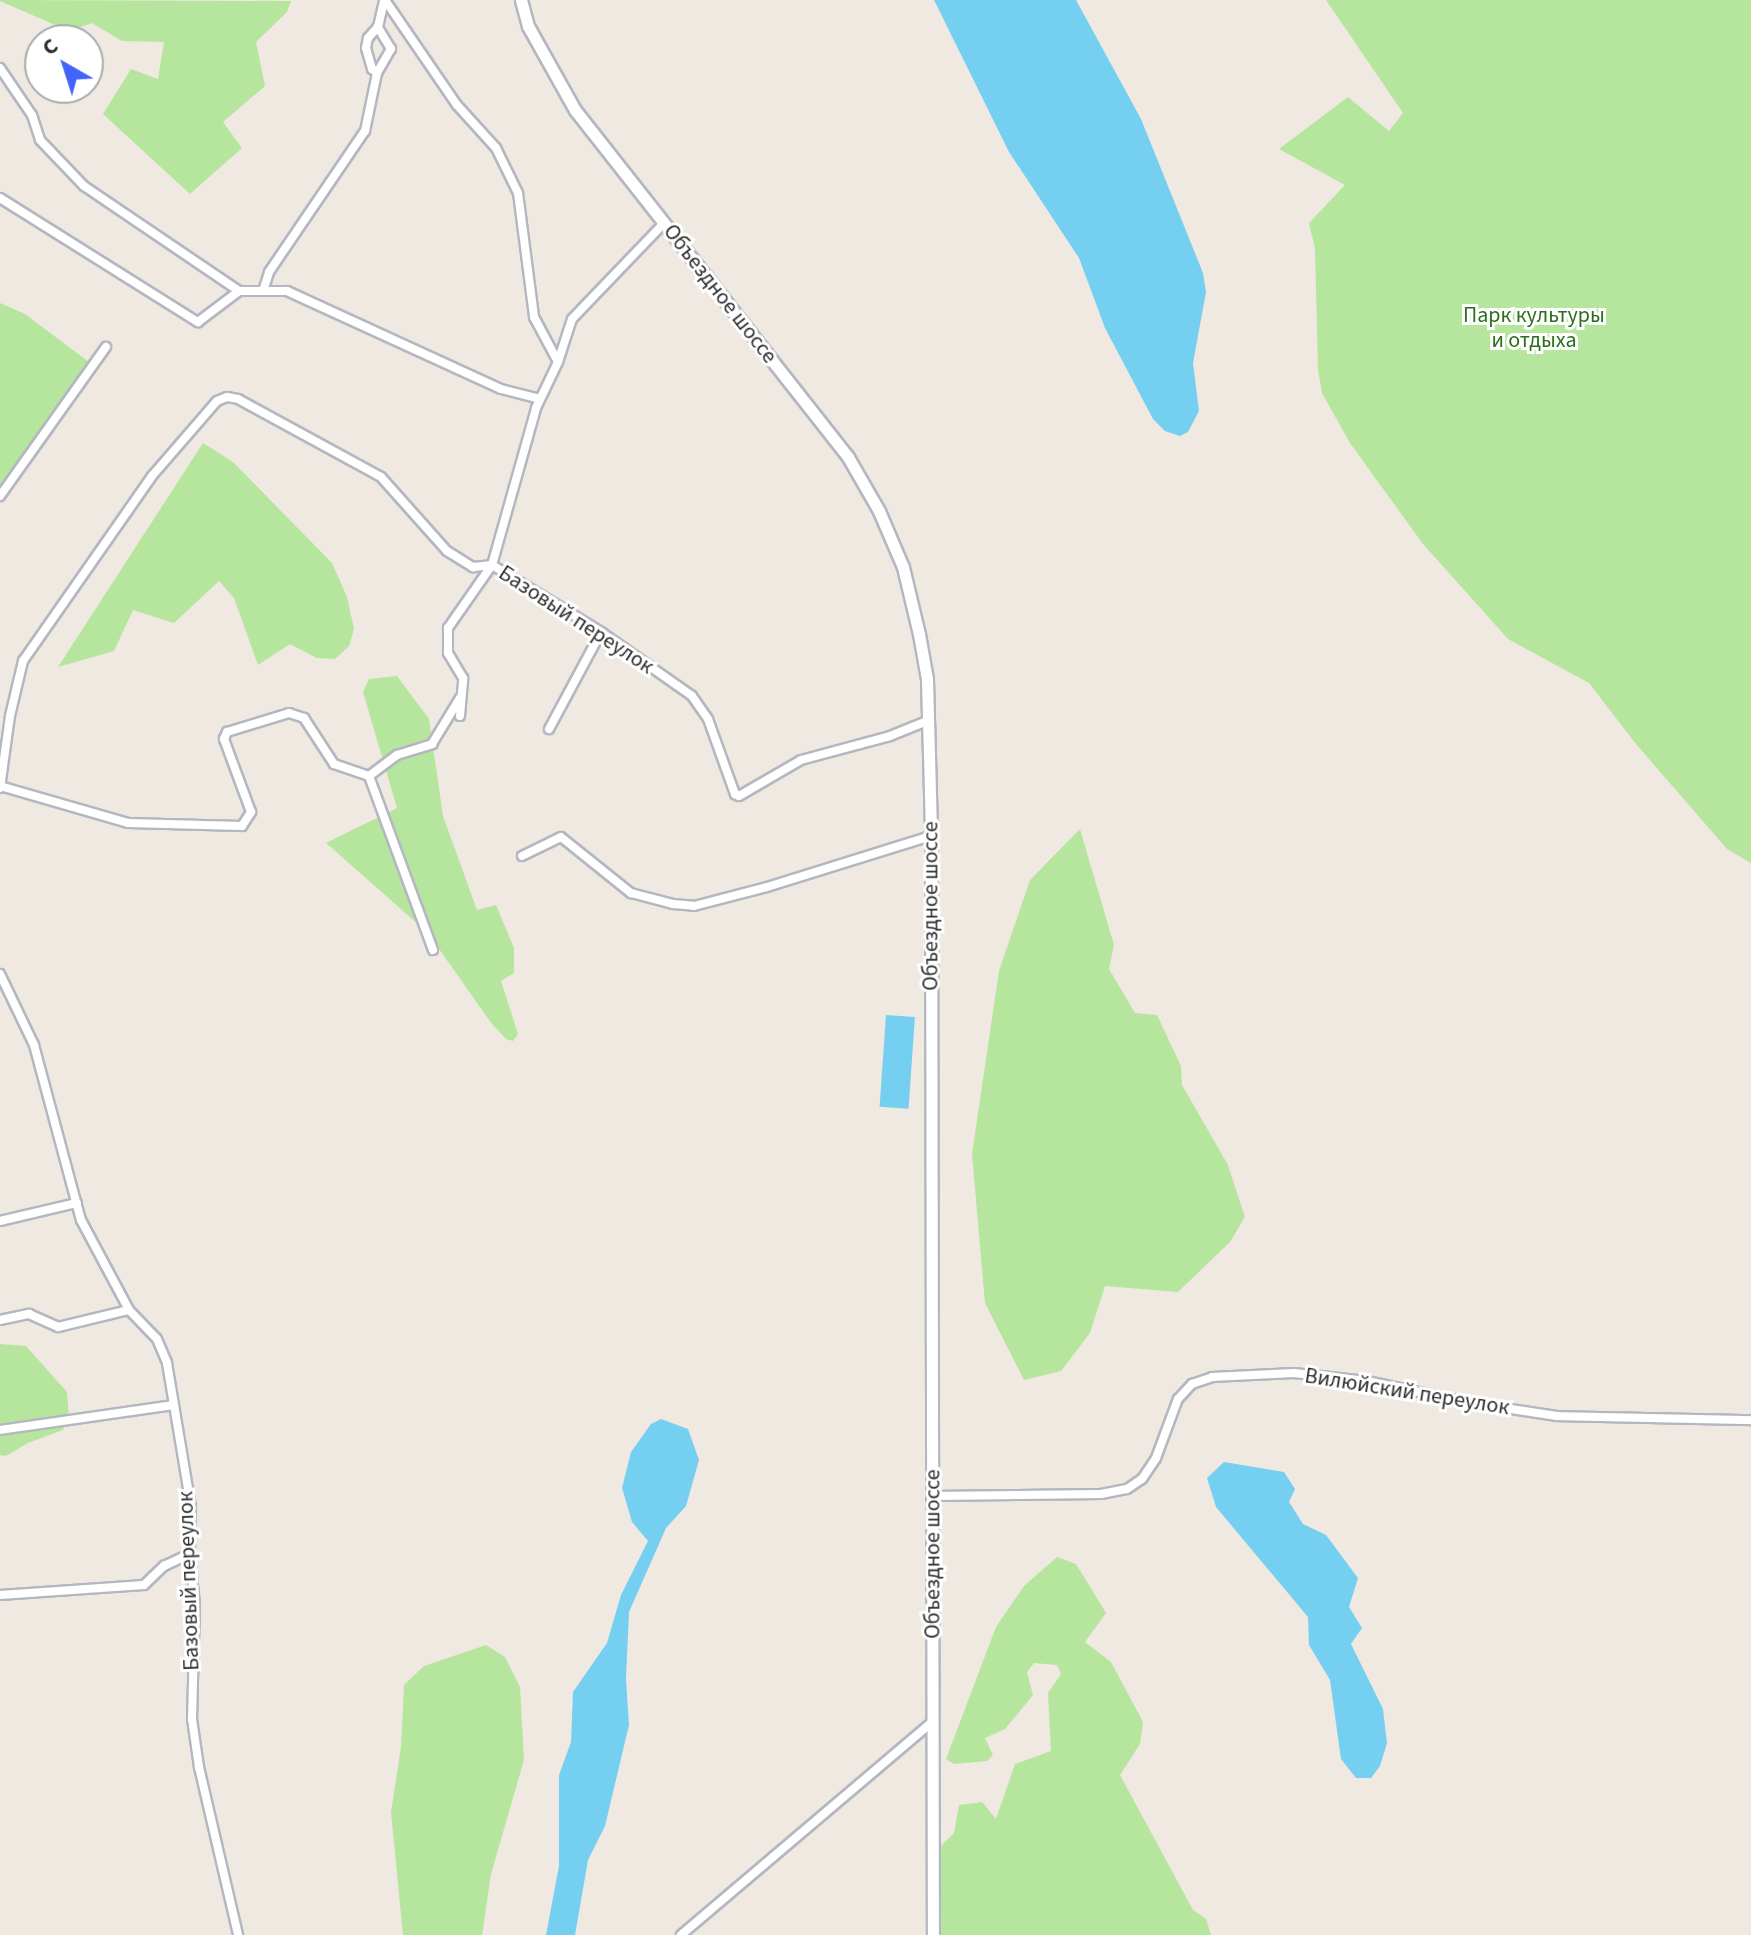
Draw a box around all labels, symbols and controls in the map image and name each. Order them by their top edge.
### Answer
north arrow [24,24,104,104]
text: С [35,30,65,63]
street label: Объездное шоссе [657,219,783,369]
park label: Парк культуры и отдыха [1463,302,1605,354]
street label: Базовый переулок [494,560,658,680]
street label: Объездное шоссе [918,821,944,991]
street label: Вилюйский переулок [1303,1363,1511,1421]
street label: Объездное шоссе [920,1469,946,1639]
street label: Базовый переулок [173,1491,205,1671]

